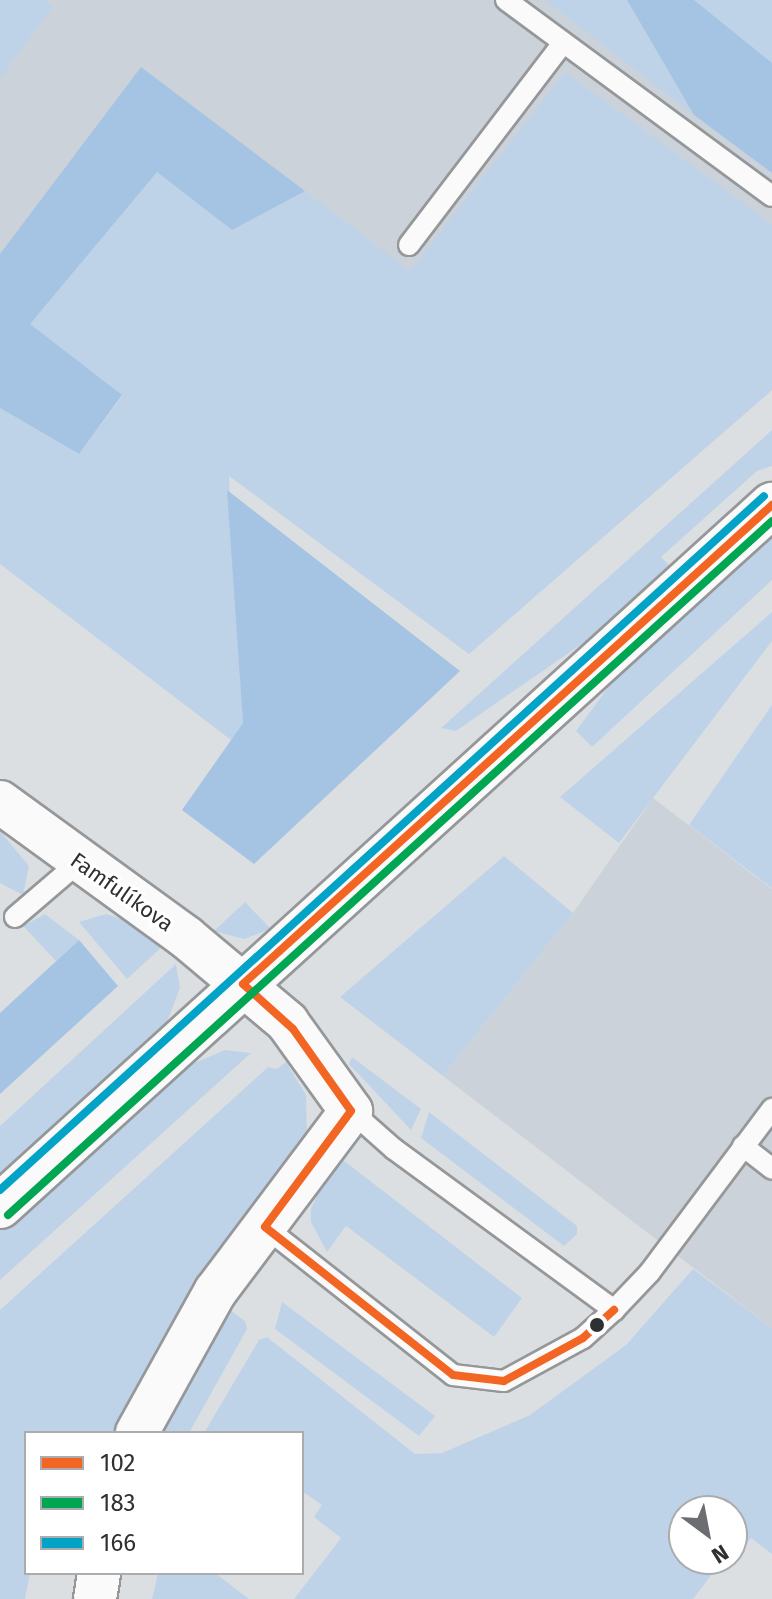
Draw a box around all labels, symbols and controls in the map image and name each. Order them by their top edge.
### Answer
street label: Famfulíkova [65,847,179,937]
unlabelled marker [589,1317,605,1333]
legend [24,1431,304,1575]
text: 102 [100,1449,135,1477]
text: 183 [100,1489,136,1517]
north arrow [668,1495,748,1575]
text: 166 [100,1529,136,1557]
text: N [707,1539,733,1569]

